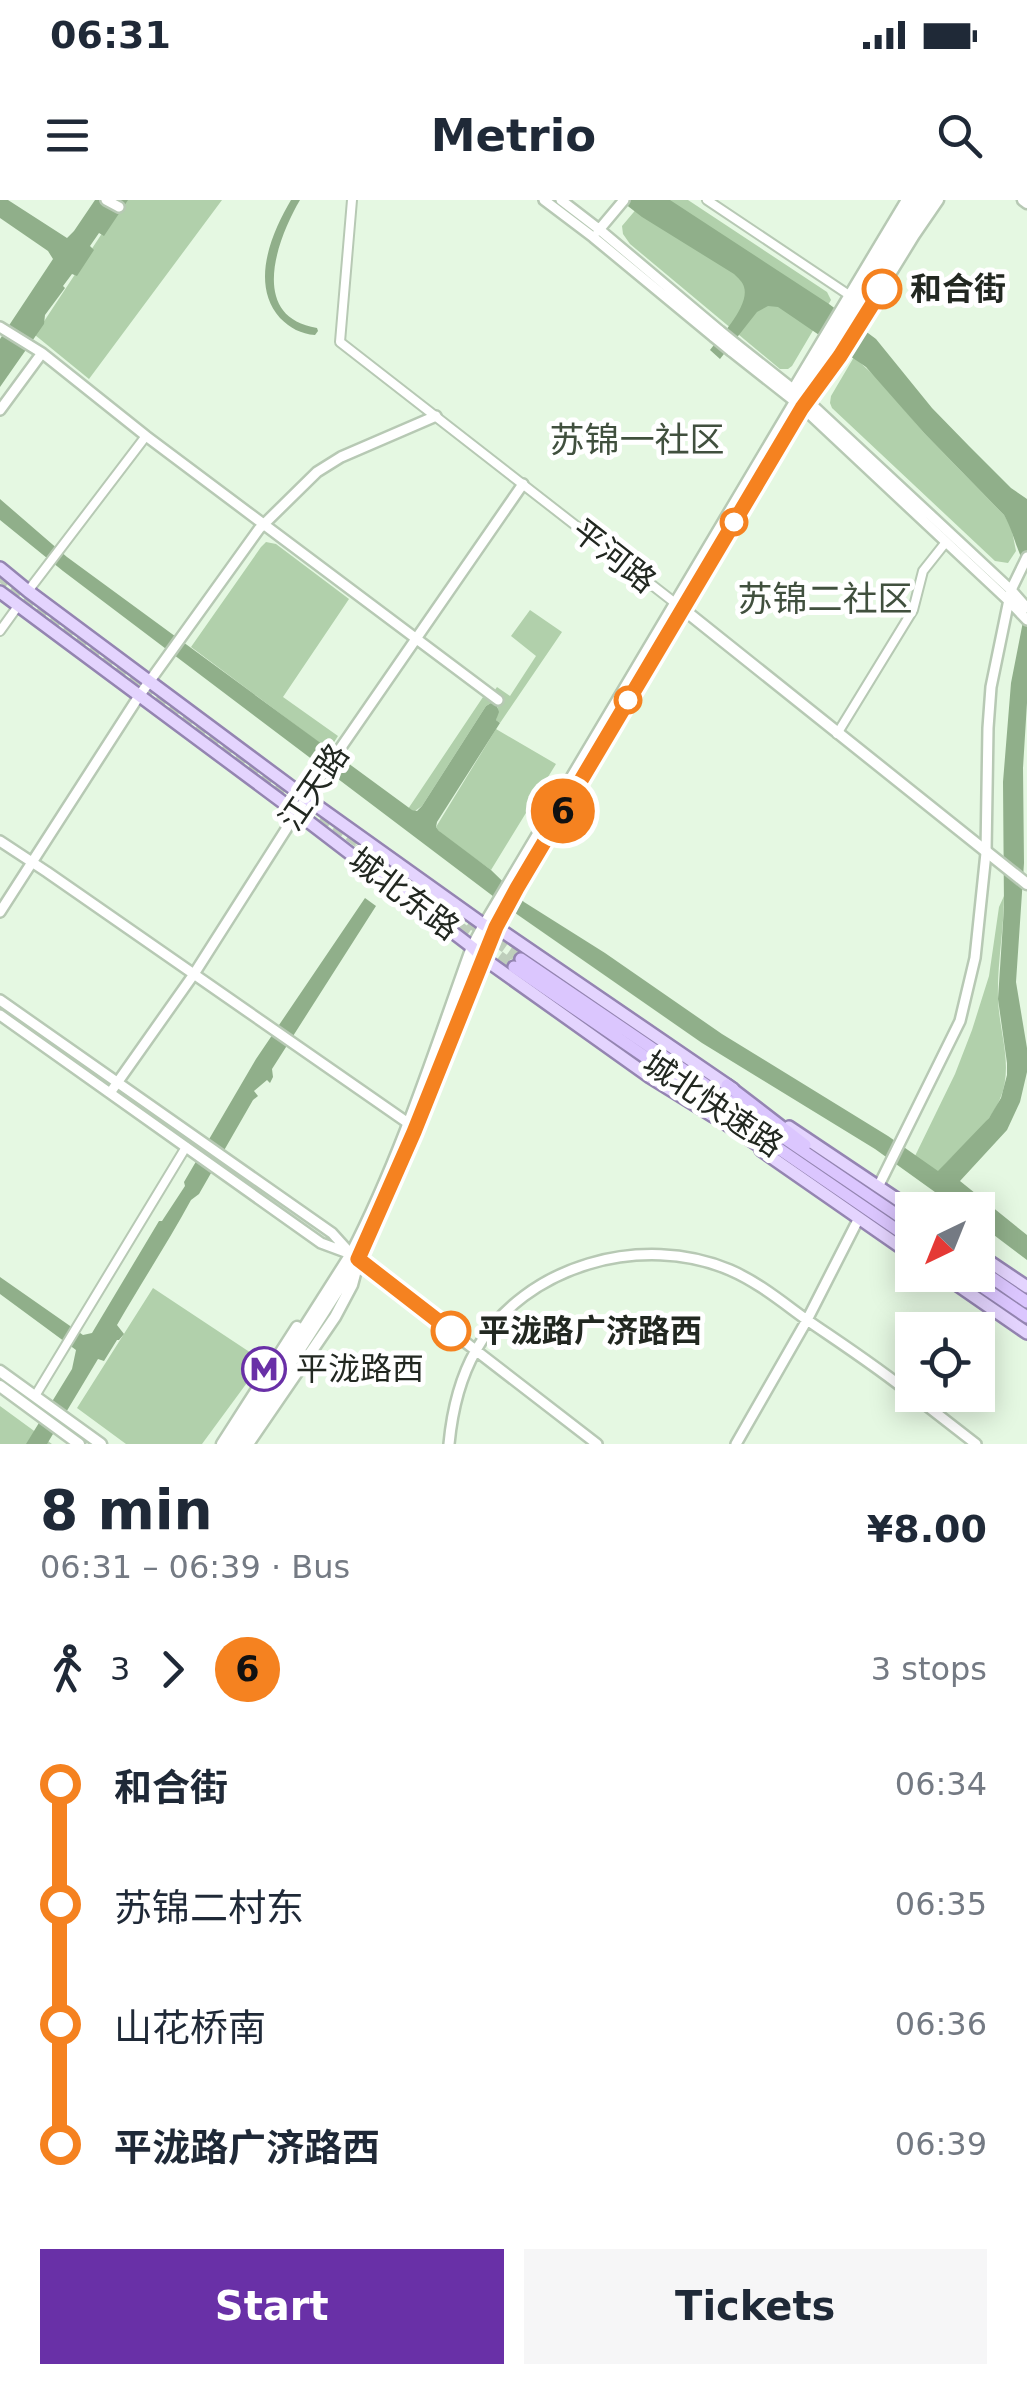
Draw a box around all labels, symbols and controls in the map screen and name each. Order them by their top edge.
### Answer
text: 06:31 [50,13,171,57]
icon: menu [40,108,95,163]
icon: search [932,108,987,163]
text: Metrio [431,109,596,162]
marker: 和合街 [863,270,901,308]
place label: 和合街 [910,270,1006,308]
district label: 苏锦一社区 [549,420,725,460]
unlabelled marker [721,509,747,535]
street label: 平河路 [564,511,664,601]
district label: 苏锦二社区 [737,579,913,619]
unlabelled marker [615,687,641,713]
street label: 江天路 [271,737,357,837]
line badge: 6 [530,778,596,844]
text: 6 [551,791,575,831]
street label: 城北东路 [341,840,467,948]
street label: 城北快速路 [636,1044,790,1164]
north arrow [895,1192,995,1292]
map controls [895,1192,995,1412]
marker: 平泷路广济路西 [432,1312,470,1350]
place label: 平泷路广济路西 [478,1312,702,1350]
button: locate [895,1312,995,1412]
metro station icon: 平泷路西 [241,1346,287,1392]
place label: 平泷路西 [296,1350,424,1388]
text: 8 min [40,1478,213,1542]
text: ¥8.00 [867,1507,987,1551]
text: 06:31 – 06:39 · Bus [40,1548,350,1586]
icon: walk [40,1642,95,1697]
icon: forward [145,1642,200,1697]
text: 6 [235,1649,260,1689]
text: 3 [110,1650,130,1688]
text: 3 stops [871,1650,987,1688]
text: 06:34 [895,1765,987,1803]
text: 和合街 [114,1766,228,1810]
text: 06:35 [895,1885,987,1923]
text: 苏锦二村东 [114,1886,304,1930]
text: 06:36 [895,2005,987,2043]
text: 山花桥南 [114,2006,266,2050]
text: 06:39 [895,2125,987,2163]
text: 平泷路广济路西 [114,2126,380,2170]
button: Start [40,2249,504,2364]
button: Tickets [524,2249,987,2364]

